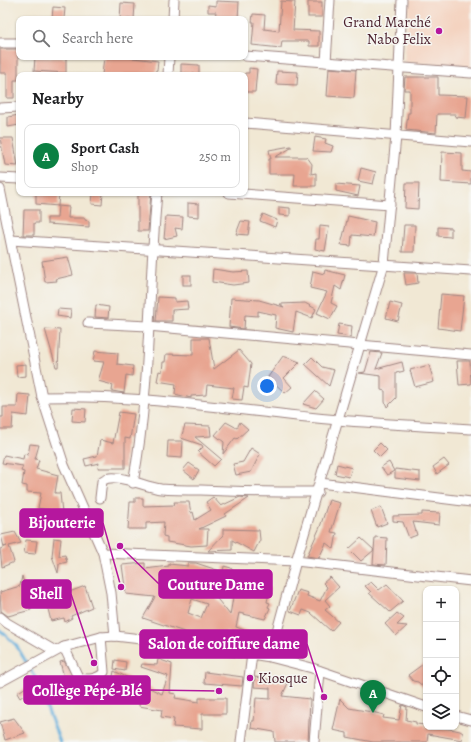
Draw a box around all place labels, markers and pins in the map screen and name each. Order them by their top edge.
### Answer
place label: Grand Marché Nabo Felix [343,12,431,49]
marker: Grand Marché Nabo Felix [434,26,444,36]
callout: Bijouterie [20,509,103,537]
callout: Couture Dame [159,570,272,598]
callout: Shell [22,580,71,608]
callout: Salon de coiffure dame [140,630,307,658]
place label: Kiosque [258,668,308,688]
marker: Kiosque [245,673,255,683]
callout: Collège Pépé-Blé [24,676,150,704]
pin: A [360,680,386,713]

